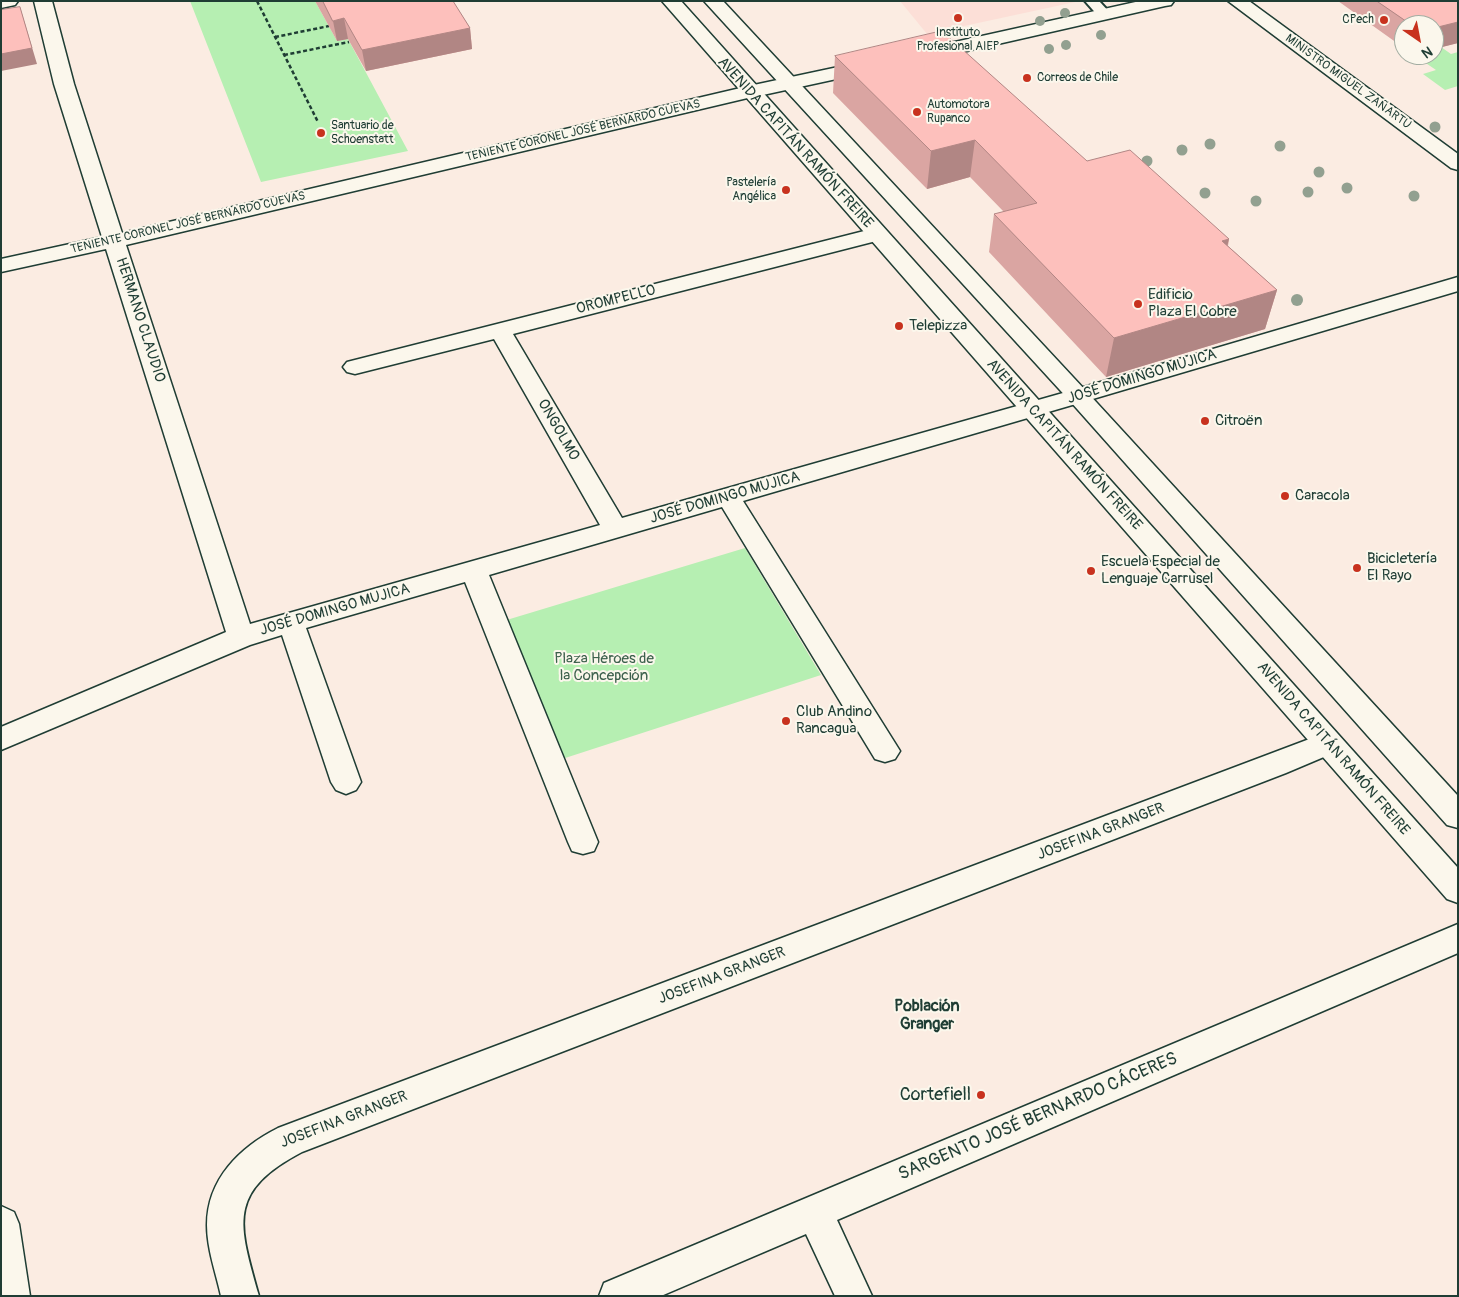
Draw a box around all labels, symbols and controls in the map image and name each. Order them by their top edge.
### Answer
marker: Instituto Profesional AIEP [952,12,964,24]
place label: CPech [1342,13,1374,27]
marker: CPech [1378,14,1390,26]
north arrow [1394,15,1444,65]
place label: Instituto Profesional AIEP [917,26,999,54]
street label: MINISTRO MIGUEL ZAÑARTU [1282,31,1414,133]
text: N [1418,42,1435,62]
street label: AVENIDA CAPITÁN RAMÓN FREIRE [713,54,877,232]
place label: Correos de Chile [1037,71,1118,85]
marker: Correos de Chile [1021,72,1033,84]
street label: TENIENTE CORONEL JOSÉ BERNARDO CUEVAS [464,97,702,165]
place label: Automotora Rupanco [927,98,990,126]
marker: Automotora Rupanco [911,106,923,118]
place label: Santuario de Schoenstatt [331,119,394,147]
marker: Santuario de Schoenstatt [315,127,327,139]
place label: Pastelería Angélica [726,176,776,204]
marker: Pastelería Angélica [780,184,792,196]
street label: TENIENTE CORONEL JOSÉ BERNARDO CUEVAS [69,189,307,257]
street label: HERMANO CLAUDIO [111,255,169,385]
street label: OROMPELLO [574,281,658,319]
place label: Edificio Plaza El Cobre [1148,286,1237,321]
marker: Edificio Plaza El Cobre [1132,298,1144,310]
place label: Telepizza [909,317,967,335]
marker: Telepizza [893,320,905,332]
street label: JOSÉ DOMINGO MUJICA [1065,346,1219,408]
street label: AVENIDA CAPITÁN RAMÓN FREIRE [982,356,1146,534]
street label: ONGOLMO [533,396,583,464]
place label: Citroën [1215,412,1263,430]
marker: Citroën [1199,415,1211,427]
street label: JOSÉ DOMINGO MUJICA [648,468,802,528]
place label: Caracola [1295,487,1350,505]
marker: Caracola [1279,490,1291,502]
place label: Bicicletería El Rayo [1367,550,1437,585]
place label: Escuela Especial de Lenguaje Carrusel [1101,553,1220,588]
marker: Bicicletería El Rayo [1351,562,1363,574]
marker: Escuela Especial de Lenguaje Carrusel [1085,565,1097,577]
street label: JOSÉ DOMINGO MUJICA [258,580,412,640]
park label: Plaza Héroes de la Concepción [554,650,654,685]
street label: AVENIDA CAPITÁN RAMÓN FREIRE [1253,659,1413,839]
place label: Club Andino Rancagua [796,703,872,738]
marker: Club Andino Rancagua [780,715,792,727]
street label: JOSEFINA GRANGER [1035,799,1167,865]
street label: JOSEFINA GRANGER [656,943,788,1009]
district label: Población Granger [894,997,960,1035]
street label: SARGENTO JOSÉ BERNARDO CÁCERES [895,1048,1181,1186]
place label: Cortefiell [900,1084,971,1106]
street label: JOSEFINA GRANGER [278,1087,410,1153]
marker: Cortefiell [975,1089,987,1101]

